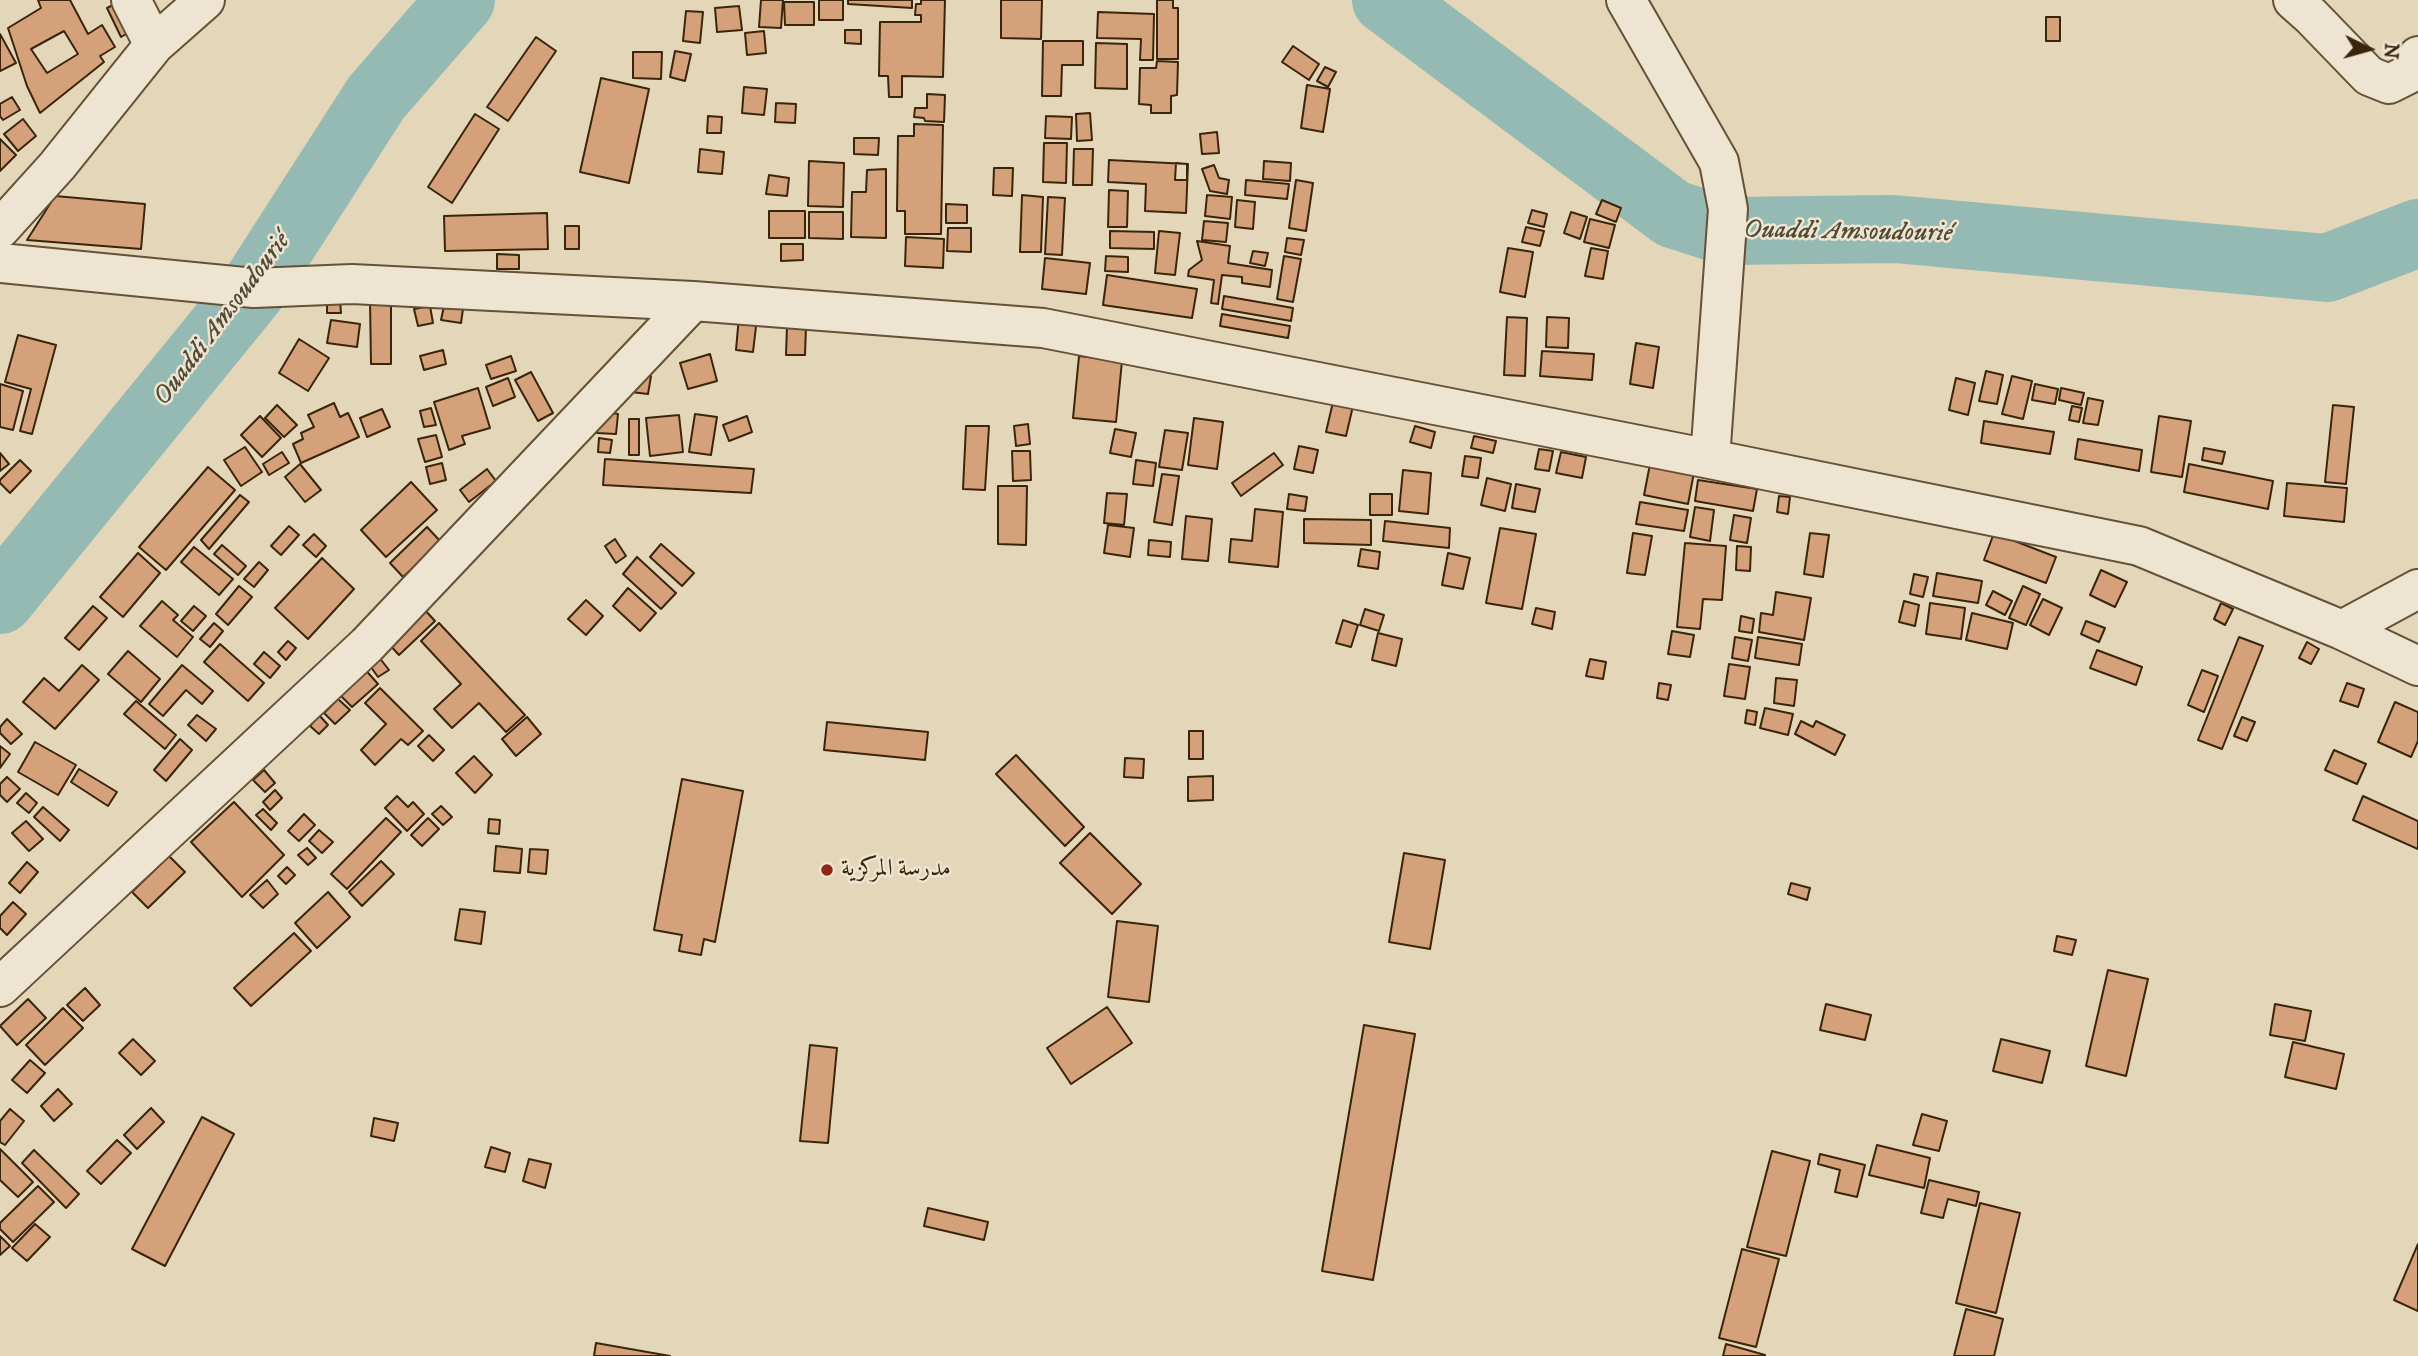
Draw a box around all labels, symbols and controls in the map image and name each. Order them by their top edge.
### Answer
north arrow [2334,14,2404,84]
text: N [2378,42,2403,60]
water label: Ouaddi Amsoudourié [1743,216,1953,250]
water label: Ouaddi Amsoudourié [148,227,298,413]
place label: مدرسة المركزية [841,856,951,884]
marker: مدرسة المركزية [819,862,835,878]

